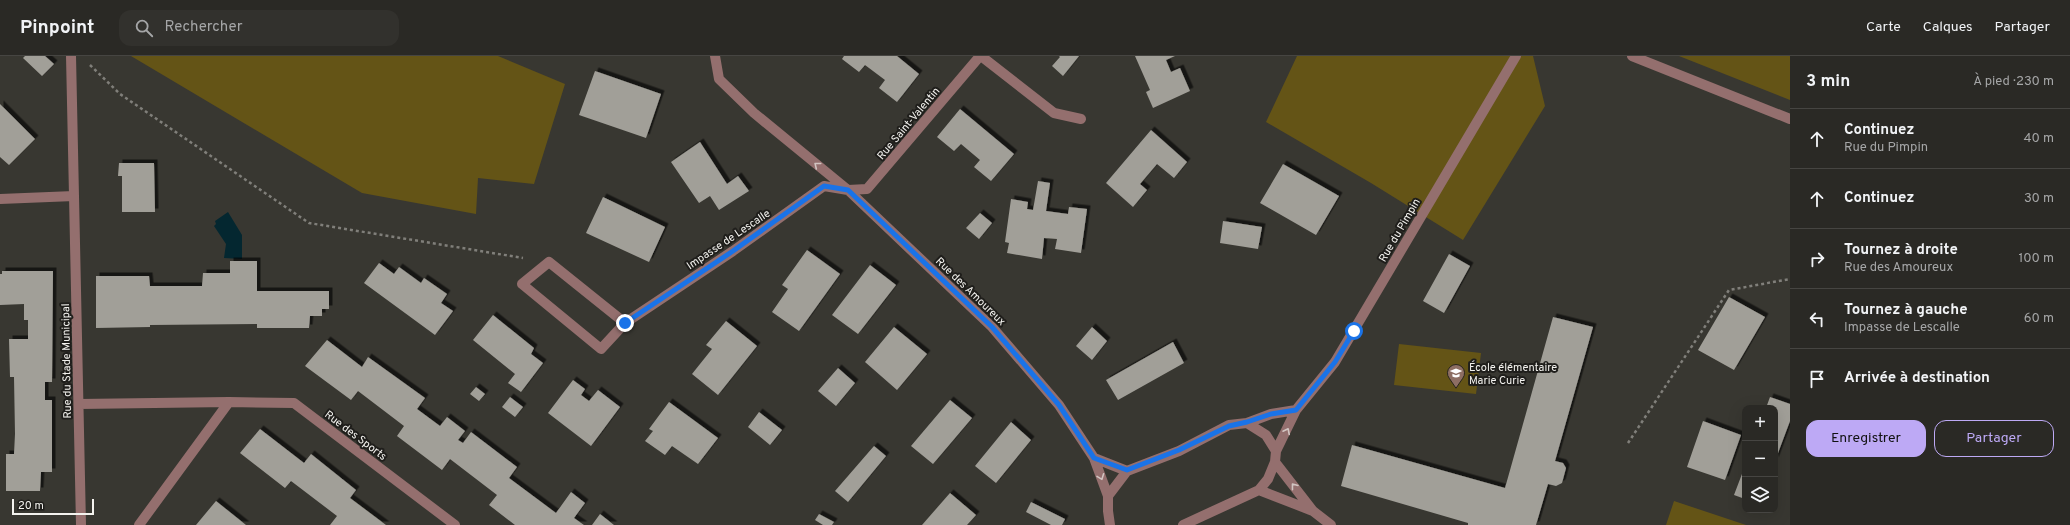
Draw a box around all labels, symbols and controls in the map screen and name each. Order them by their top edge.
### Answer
search box [119,10,399,46]
text: Pinpoint [20,16,95,40]
icon: search [133,17,155,39]
text: Rechercher [165,18,243,37]
text: Carte [1866,19,1901,36]
text: Calques [1923,19,1973,36]
text: Partager [1995,19,2050,36]
text: 3 min [1806,71,1850,93]
text: À pied · 230 m [1973,74,2054,90]
street label: Rue Saint-Valentin [874,84,943,163]
text: Continuez [1844,121,1914,140]
icon: ahead [1806,128,1828,150]
text: 40 m [2024,131,2054,147]
text: Rue du Pimpin [1844,140,1928,156]
one-way arrow [815,162,822,169]
icon: ahead [1806,188,1828,210]
text: Continuez [1844,189,1914,208]
text: 30 m [2024,191,2054,207]
street label: Rue du Pimpin [1376,196,1424,265]
street label: Impasse de Lescalle [684,207,773,273]
text: Tournez à droite [1844,241,1958,260]
icon: right [1806,248,1828,270]
text: 100 m [2018,251,2054,267]
street label: Rue des Amoureux [932,255,1009,329]
text: Rue des Amoureux [1844,260,1953,276]
text: Tournez à gauche [1844,301,1968,320]
street label: Rue du Stade Municipal [59,303,75,419]
icon: left [1806,308,1828,330]
text: 60 m [2024,311,2054,327]
route end [616,314,634,332]
text: Impasse de Lescalle [1844,320,1960,336]
route start [1345,322,1363,340]
place label: École élémentaire Marie Curie [1469,360,1557,388]
school or university icon: École élémentaire Marie Curie [1446,363,1466,388]
icon: arrive [1806,368,1828,390]
text: Arrivée à destination [1844,369,1990,388]
map controls [1742,405,1778,513]
button: + [1742,405,1778,441]
street label: Rue des Sports [322,408,389,464]
button: Enregistrer [1806,420,1926,457]
button: Partager [1934,420,2054,457]
one-way arrow [1282,428,1290,435]
button: − [1742,441,1778,477]
one-way arrow [1096,473,1104,480]
button: layers [1742,477,1778,513]
one-way arrow [1292,484,1299,491]
scale bar [12,497,94,516]
text: 20 m [18,499,44,513]

